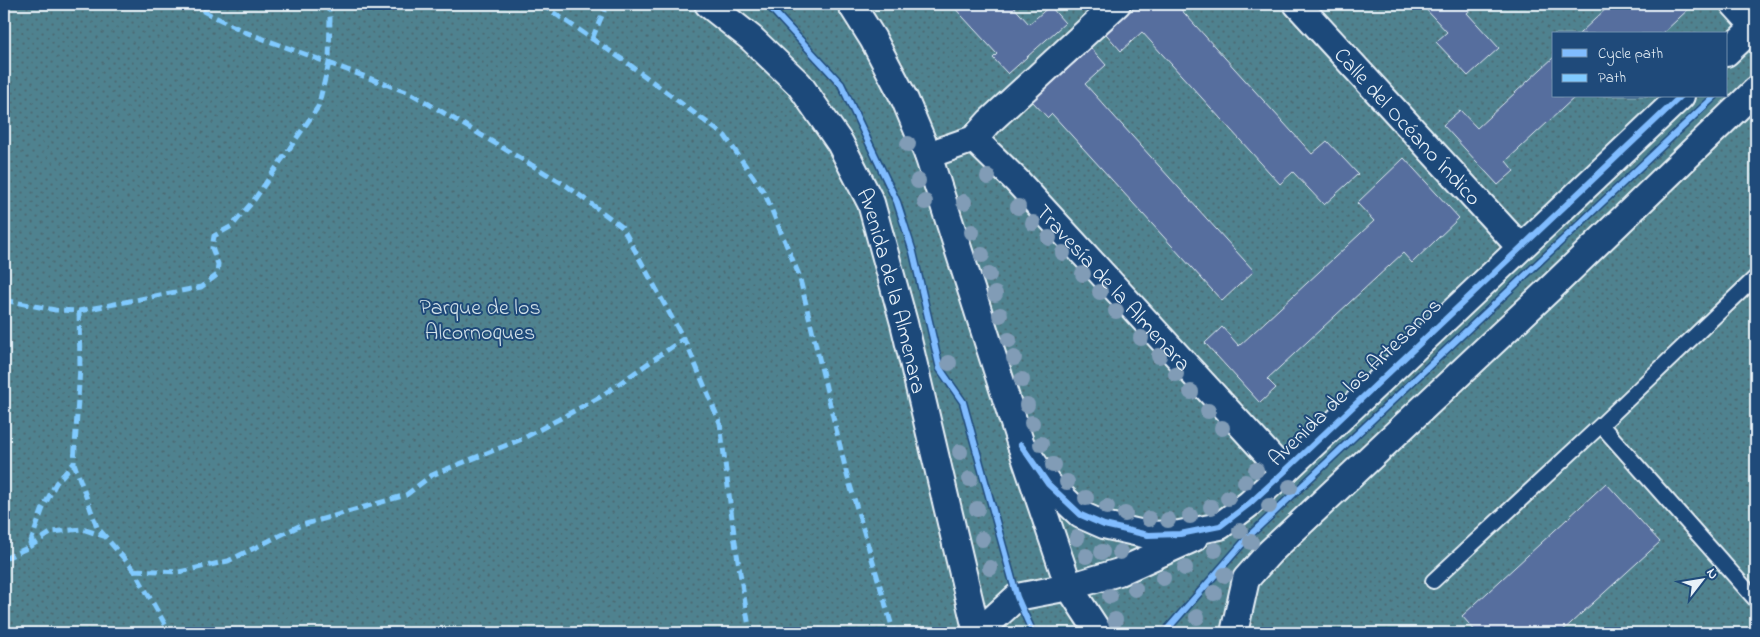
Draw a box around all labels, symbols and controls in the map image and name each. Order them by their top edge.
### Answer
legend [1552,32,1728,98]
street label: Calle del Océano Índico [1325,41,1488,214]
text: Cycle path [1598,43,1663,66]
text: Path [1598,67,1626,89]
street label: Avenida de la Almenara [847,183,933,397]
street label: Travesía de la Almenara [1027,198,1197,380]
street label: Avenida de los Artesanos [1262,291,1450,475]
park label: Parque de los Alcornoques [419,293,541,350]
north arrow [1678,554,1728,604]
text: N [1700,565,1723,584]

